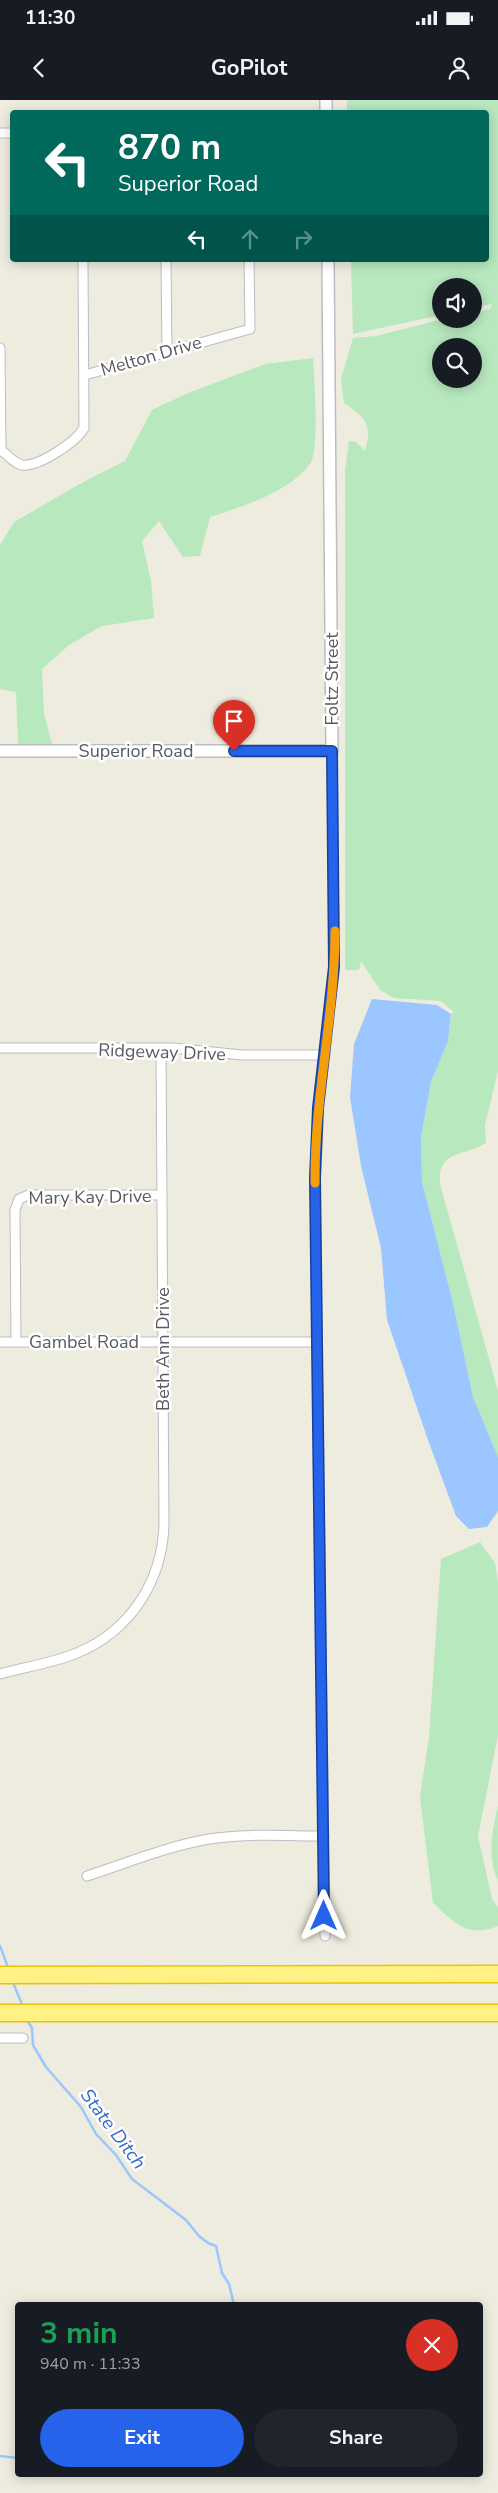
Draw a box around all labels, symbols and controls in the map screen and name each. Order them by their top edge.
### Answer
text: 11:30 [25,5,75,31]
text: GoPilot [211,53,287,83]
icon: back [25,54,53,82]
icon: person [445,54,473,82]
text: 870 m [118,124,221,171]
icon: left [35,130,100,195]
text: Superior Road [118,169,258,199]
icon: left [183,225,211,253]
icon: ahead [236,225,264,253]
icon: right [289,225,317,253]
map controls [432,278,482,388]
button: sound [432,278,482,328]
street label: Melton Drive [98,330,204,382]
button: search [432,338,482,388]
street label: Foltz Street [320,632,344,726]
pin [213,700,255,751]
icon: arrive [220,707,248,735]
street label: Superior Road [79,739,193,763]
street label: Ridgeway Drive [98,1038,226,1066]
street label: Mary Kay Drive [28,1184,152,1210]
street label: Beth Ann Drive [151,1287,175,1411]
street label: Gambel Road [29,1330,139,1354]
position arrow [297,1889,349,1941]
water label: State Ditch [74,2083,152,2175]
text: 3 min [40,2313,118,2354]
button: close [406,2319,458,2371]
text: 940 m · 11:33 [40,2353,141,2375]
button: Exit [40,2409,244,2467]
button: Share [254,2409,458,2467]

